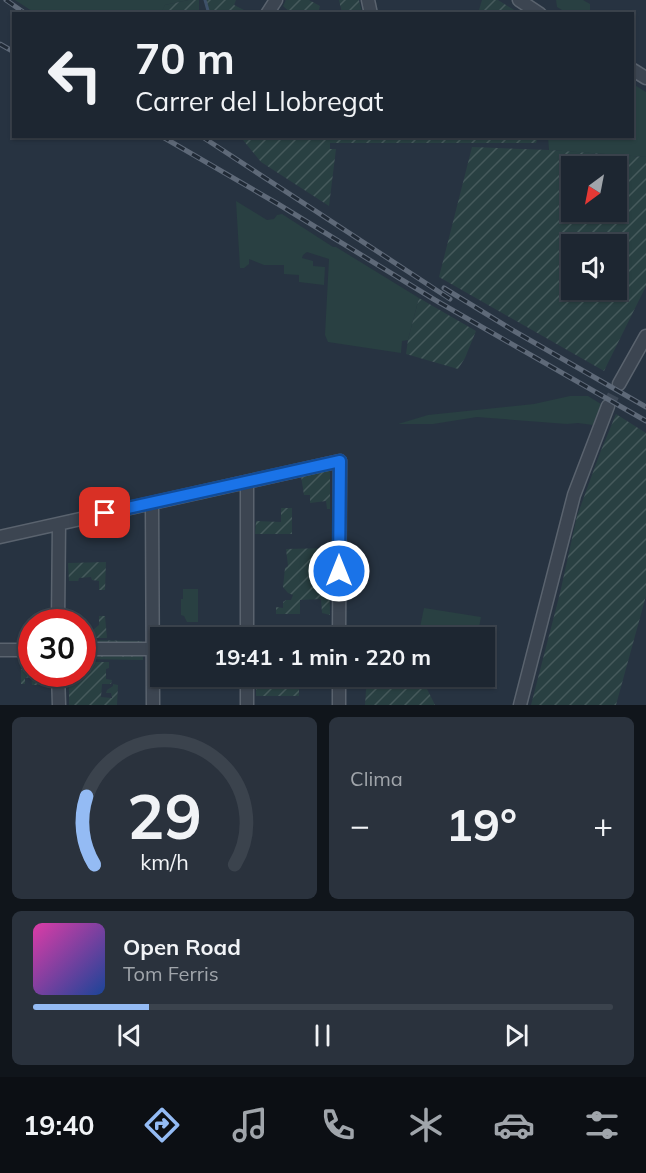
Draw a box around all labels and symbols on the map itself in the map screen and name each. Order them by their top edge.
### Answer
north arrow [561,156,627,222]
pin [79,487,130,538]
position arrow [307,539,371,603]
speed limit sign: 30 [18,609,96,687]

